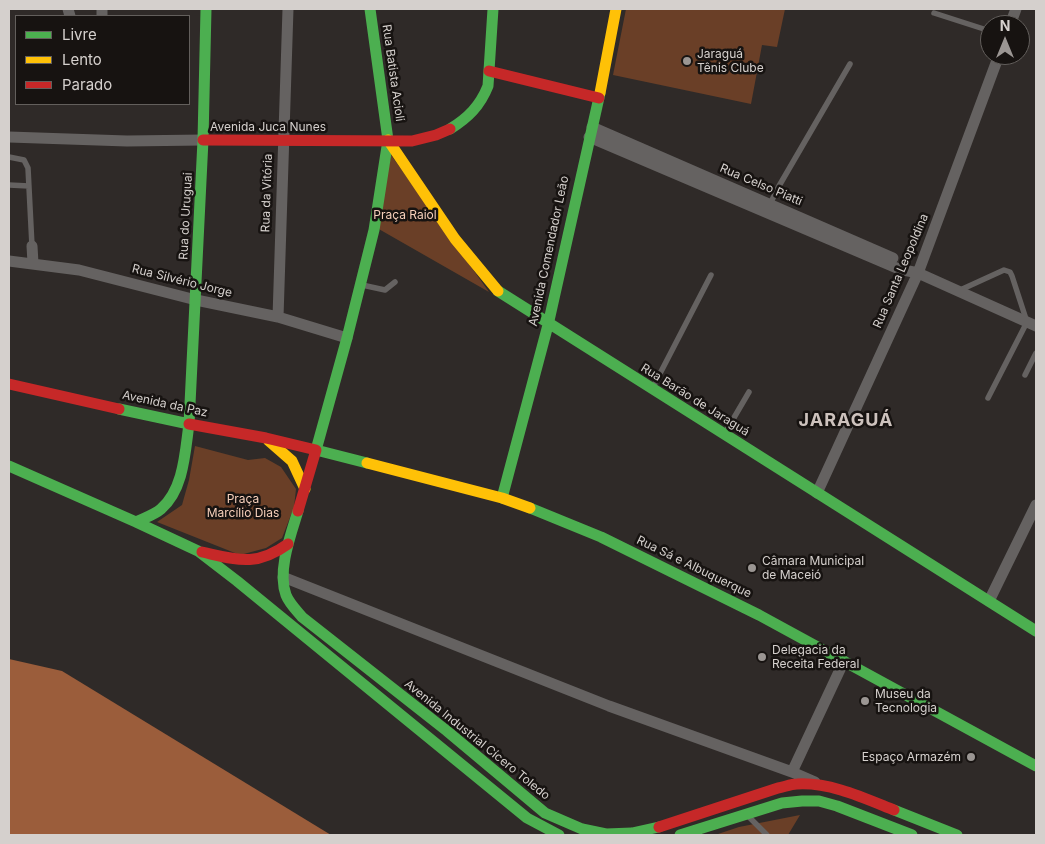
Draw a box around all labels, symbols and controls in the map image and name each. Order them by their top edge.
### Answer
legend [15,15,190,105]
north arrow [980,15,1030,65]
text: N [1000,17,1010,34]
street label: Rua Batista Acioli [379,24,407,122]
text: Livre [62,25,97,44]
place label: Jaraguá Tênis Clube [697,47,764,75]
text: Lento [62,50,102,69]
marker: Jaraguá Tênis Clube [681,55,693,67]
text: Parado [62,75,112,94]
street label: Avenida Juca Nunes [210,120,326,134]
street label: Rua da Vitória [258,153,276,233]
street label: Rua Celso Piatti [718,161,804,209]
street label: Rua do Uruguai [177,172,195,260]
street label: Avenida Comendador Leão [526,175,572,327]
park label: Praça Raiol [373,208,437,222]
street label: Rua Santa Leopoldina [870,212,932,330]
street label: Rua Silvério Jorge [130,262,234,300]
street label: Rua Barão de Jaraguá [638,361,752,439]
street label: Avenida da Paz [121,388,209,420]
district label: JARAGUÁ [798,410,894,432]
park label: Praça Marcílio Dias [207,492,279,520]
street label: Rua Sá e Albuquerque [634,533,754,601]
place label: Câmara Municipal de Maceió [762,554,864,582]
marker: Câmara Municipal de Maceió [746,562,758,574]
place label: Delegacia da Receita Federal [772,643,860,671]
marker: Delegacia da Receita Federal [756,651,768,663]
street label: Avenida Industrial Cícero Toledo [401,677,553,803]
place label: Museu da Tecnologia [875,687,937,715]
marker: Museu da Tecnologia [859,695,871,707]
place label: Espaço Armazém [862,750,961,764]
marker: Espaço Armazém [965,751,977,763]

